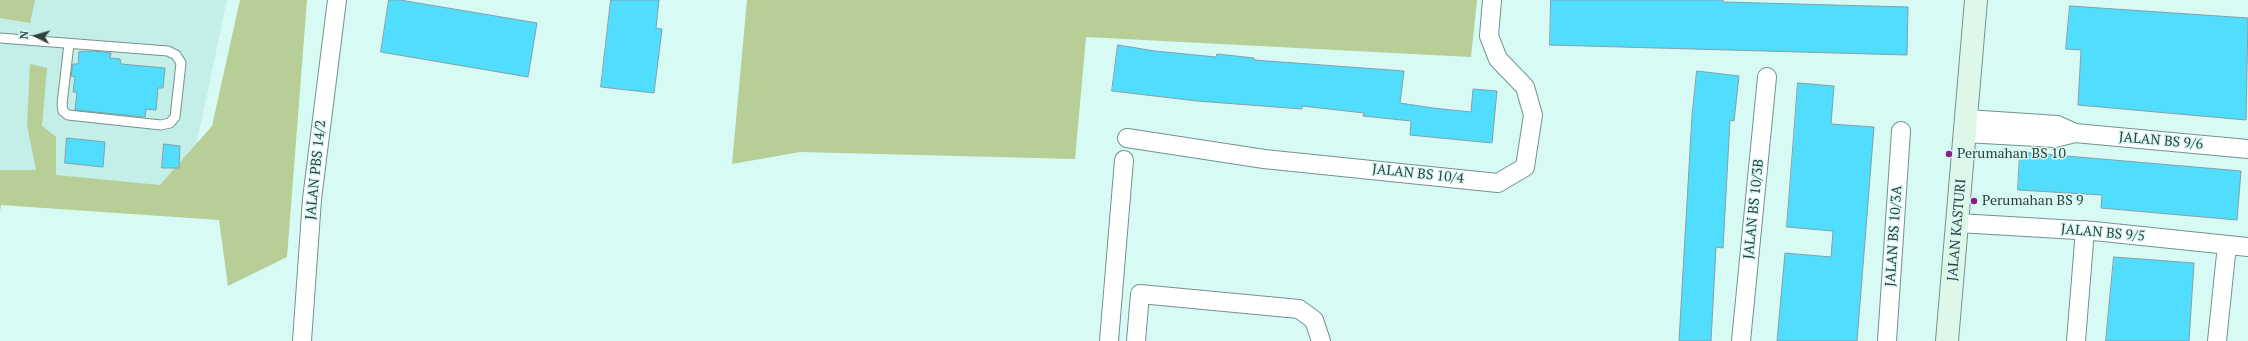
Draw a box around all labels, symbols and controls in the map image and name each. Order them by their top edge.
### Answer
north arrow [16,16,56,56]
text: N [17,30,31,40]
street label: JALAN PBS 14/2 [302,119,330,221]
street label: JALAN BS 9/6 [2118,129,2204,153]
place label: Perumahan BS 10 [1957,146,2066,162]
marker: Perumahan BS 10 [1944,149,1954,159]
street label: JALAN BS 10/3B [1740,158,1768,260]
street label: JALAN BS 10/4 [1371,161,1465,187]
street label: JALAN KASTURI [1944,178,1970,282]
street label: JALAN BS 10/3A [1882,185,1906,287]
place label: Perumahan BS 9 [1982,193,2084,209]
marker: Perumahan BS 9 [1969,196,1979,206]
street label: JALAN BS 9/5 [2060,221,2146,245]

